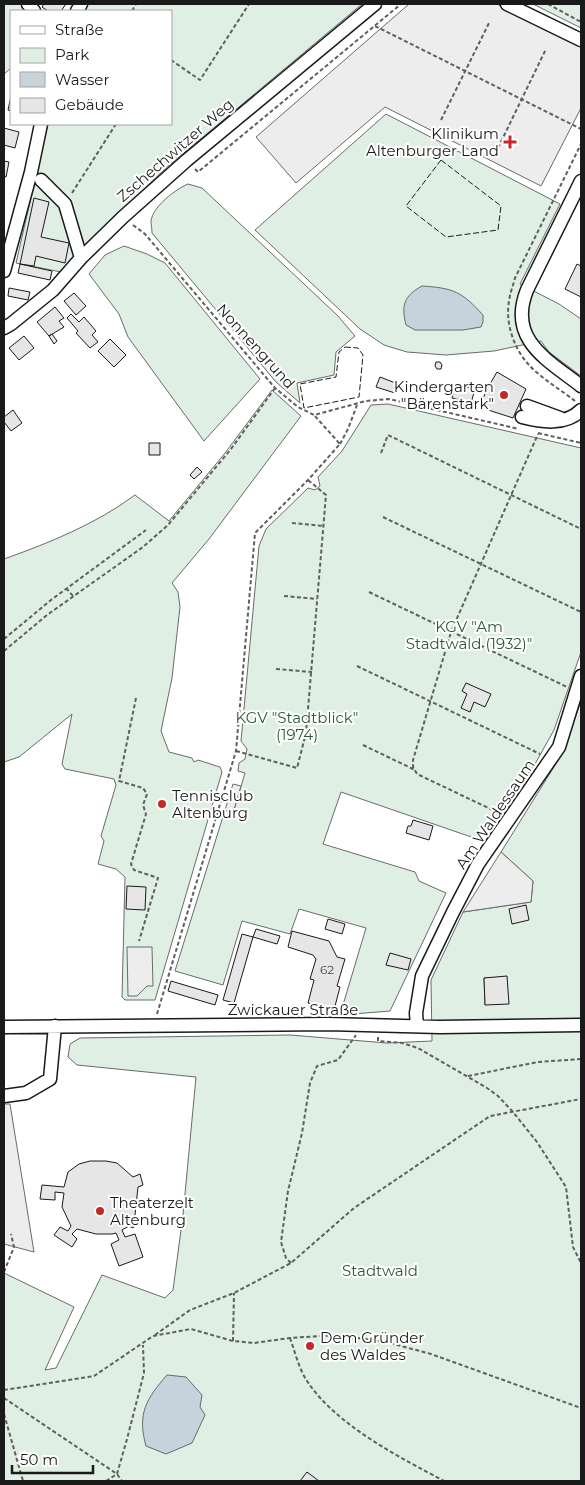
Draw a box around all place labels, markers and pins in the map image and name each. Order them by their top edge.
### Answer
place label: Klinikum Altenburger Land [366,124,499,160]
marker: Klinikum Altenburger Land [503,135,517,149]
place label: Kindergarten "Bärenstark" [394,377,494,413]
marker: Kindergarten "Bärenstark" [498,389,510,401]
place label: Tennisclub Altenburg [172,786,253,822]
marker: Tennisclub Altenburg [156,798,168,810]
place label: Theaterzelt Altenburg [110,1193,194,1229]
marker: Theaterzelt Altenburg [94,1205,106,1217]
place label: Dem Gründer des Waldes [320,1328,424,1364]
marker: Dem Gründer des Waldes [304,1340,316,1352]

